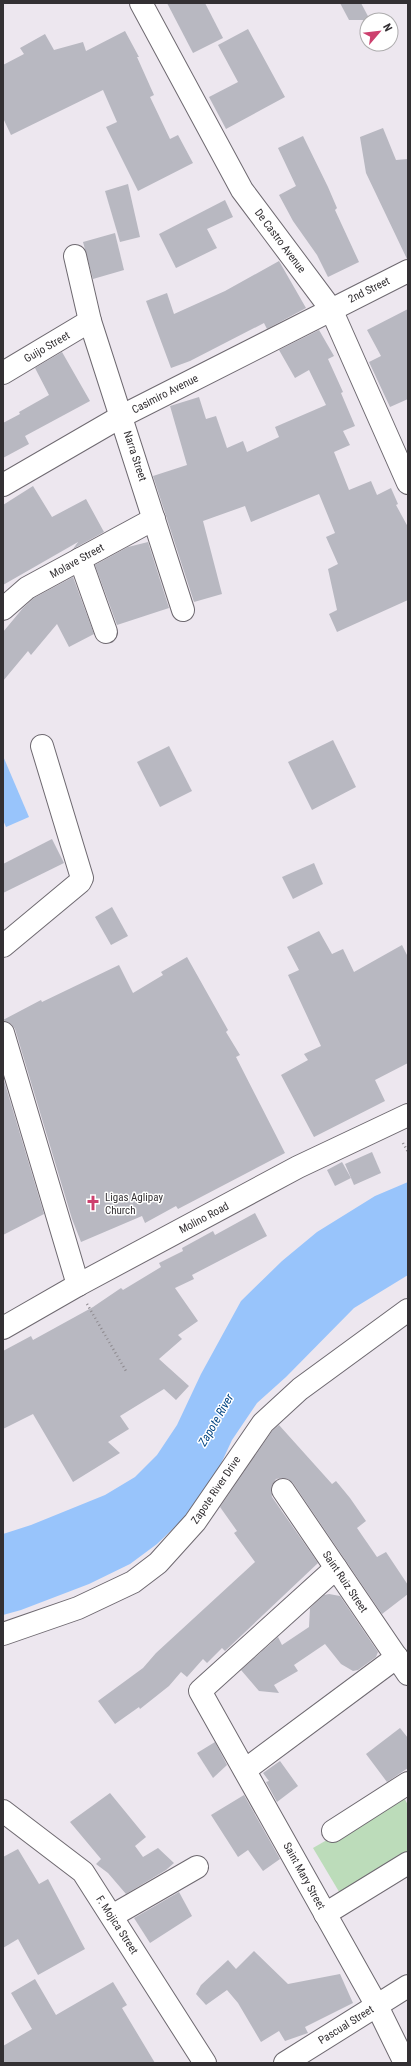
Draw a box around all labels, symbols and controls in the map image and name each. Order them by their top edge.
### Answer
north arrow [359,12,399,52]
text: N [380,22,395,34]
street label: De Castro Avenue [252,206,308,276]
street label: 2nd Street [346,274,392,306]
street label: Guijo Street [22,329,72,365]
street label: Casimiro Avenue [130,372,200,416]
street label: Narra Street [121,429,149,483]
street label: Molave Street [48,541,106,581]
place label: Ligas Aglipay Church [105,1191,163,1217]
church icon: Ligas Aglipay Church [84,1194,102,1212]
street label: Molino Road [177,1200,231,1236]
water label: Zapote River [195,1391,237,1449]
street label: Zapote River Drive [189,1454,243,1526]
street label: Saint Ruiz Street [320,1549,370,1615]
street label: Saint Mary Street [280,1840,328,1912]
street label: F. Mojica Street [93,1893,141,1957]
street label: Pascual Street [316,2003,376,2047]

